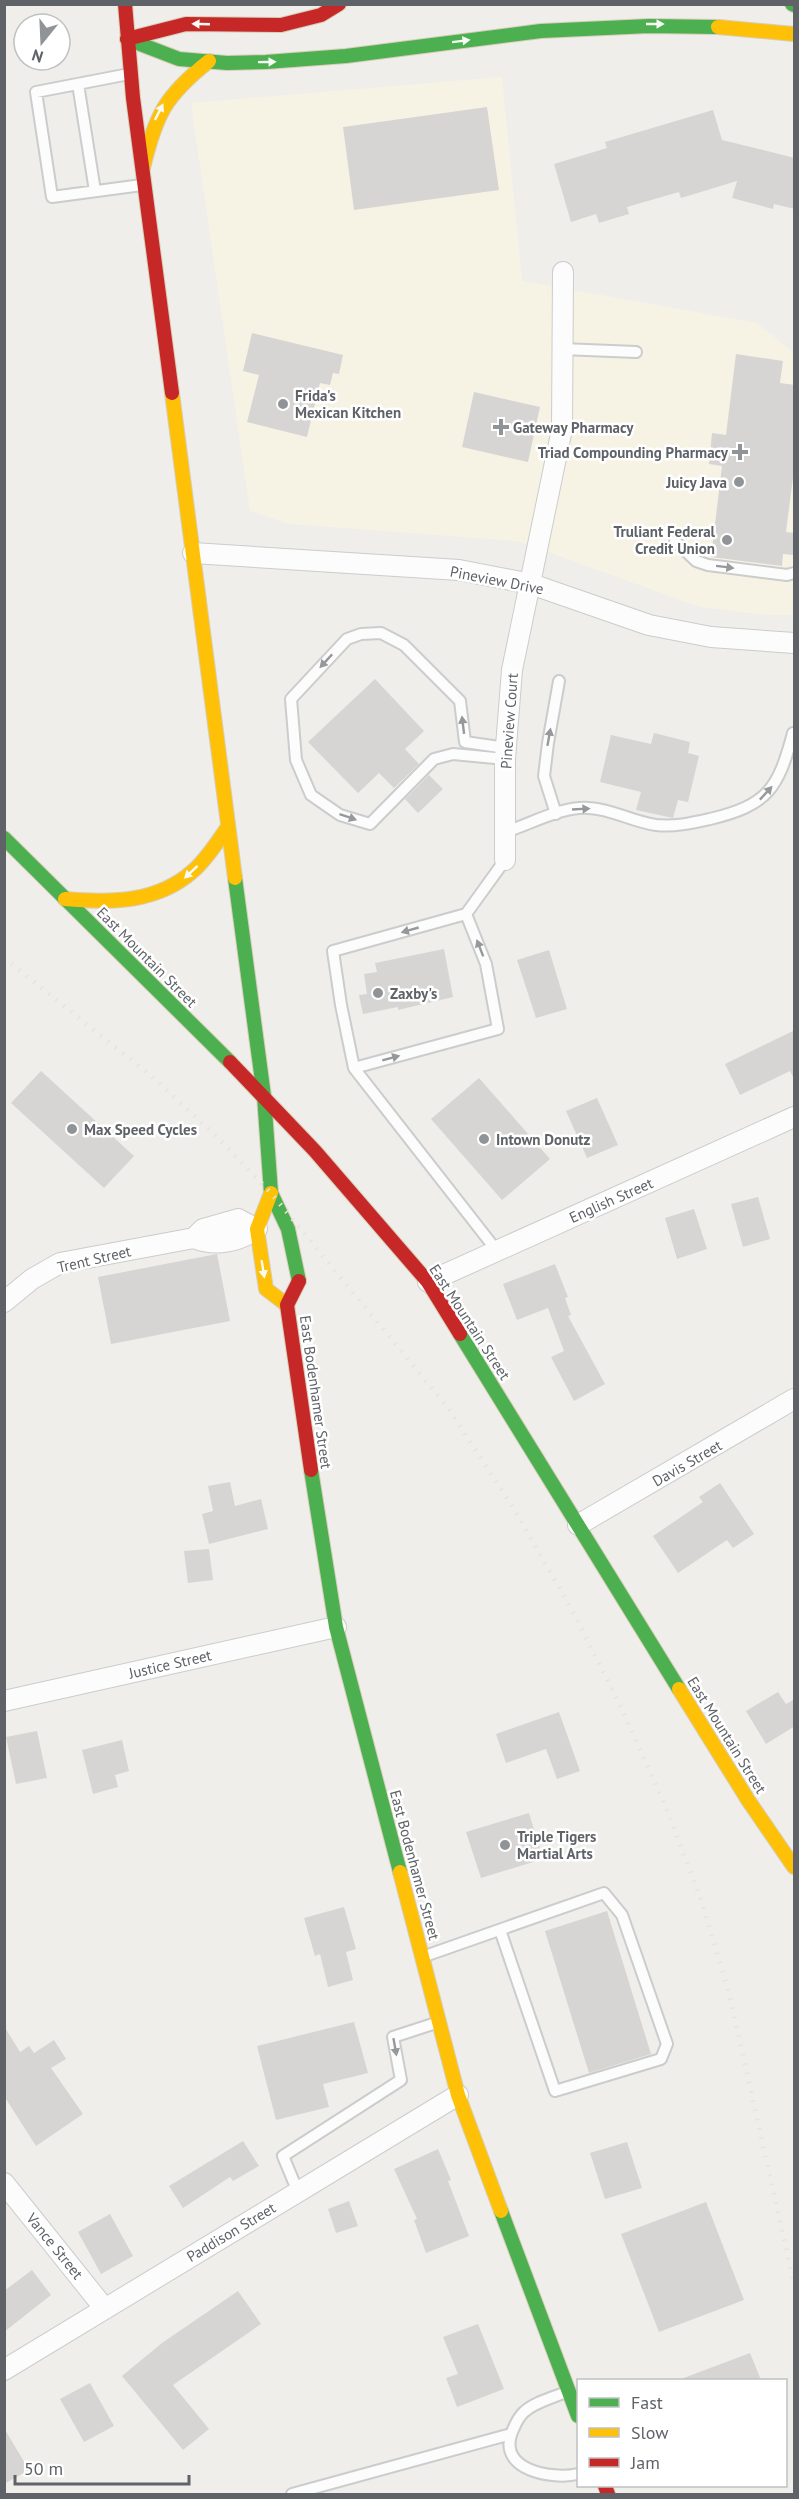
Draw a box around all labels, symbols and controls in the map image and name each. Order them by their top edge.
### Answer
north arrow [12,12,72,72]
one-way arrow [645,19,664,29]
one-way arrow [191,20,210,29]
one-way arrow [451,36,470,45]
text: N [29,45,45,67]
one-way arrow [257,57,276,67]
one-way arrow [155,104,164,121]
place label: Frida's Mexican Kitchen [295,386,401,422]
marker: Frida's Mexican Kitchen [276,397,290,411]
place label: Gateway Pharmacy [513,418,634,437]
marker: Gateway Pharmacy [494,420,508,434]
place label: Triad Compounding Pharmacy [538,443,729,462]
marker: Triad Compounding Pharmacy [733,445,747,459]
place label: Juicy Java [665,473,727,492]
marker: Juicy Java [732,475,746,489]
place label: Truliant Federal Credit Union [614,522,716,558]
marker: Truliant Federal Credit Union [720,533,734,547]
street label: Pineview Drive [449,562,545,598]
one-way arrow [715,562,734,572]
one-way arrow [320,654,334,668]
street label: Pineview Court [496,672,522,770]
one-way arrow [458,716,468,735]
one-way arrow [545,727,554,746]
one-way arrow [758,786,772,800]
one-way arrow [572,804,591,814]
one-way arrow [339,813,357,823]
one-way arrow [183,865,198,879]
street label: East Mountain Street [93,903,201,1011]
one-way arrow [401,925,419,935]
one-way arrow [474,938,484,956]
place label: Zaxby's [390,984,437,1003]
marker: Zaxby's [371,986,385,1000]
one-way arrow [382,1053,400,1062]
place label: Max Speed Cycles [84,1120,197,1139]
marker: Max Speed Cycles [65,1122,79,1136]
place label: Intown Donutz [496,1130,591,1149]
marker: Intown Donutz [477,1132,491,1146]
street label: English Street [566,1173,656,1227]
street label: Trent Street [55,1241,133,1277]
one-way arrow [259,1260,268,1279]
street label: East Mountain Street [425,1261,515,1383]
street label: East Bodenhamer Street [296,1314,336,1470]
street label: Davis Street [649,1435,725,1491]
street label: Justice Street [126,1645,213,1683]
street label: East Mountain Street [683,1673,771,1797]
street label: East Bodenhamer Street [386,1788,444,1942]
place label: Triple Tigers Martial Arts [517,1827,596,1863]
marker: Triple Tigers Martial Arts [498,1838,512,1852]
one-way arrow [391,2038,400,2057]
street label: Paddison Street [183,2198,279,2266]
street label: Vance Street [22,2208,87,2283]
legend [577,2379,787,2487]
text: Fast [631,2391,663,2414]
text: Slow [631,2421,669,2444]
scale bar [15,2448,189,2486]
text: Jam [630,2451,660,2474]
text: 50 m [24,2457,63,2480]

